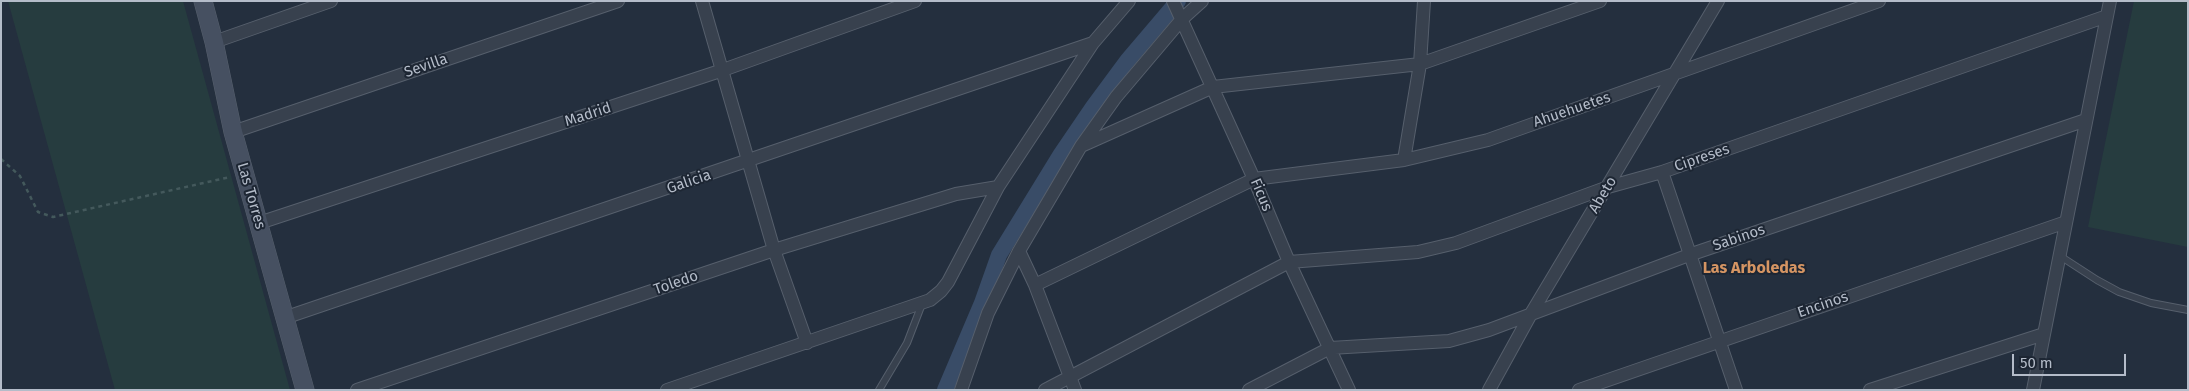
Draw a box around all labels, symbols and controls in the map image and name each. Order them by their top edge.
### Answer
street label: Sevilla [402,50,450,82]
street label: Ahuehuetes [1531,88,1613,132]
street label: Madrid [562,99,614,131]
street label: Cipreses [1672,140,1732,176]
street label: Las Torres [233,161,269,231]
street label: Galicia [664,166,714,198]
street label: Abeto [1585,173,1621,217]
street label: Ficus [1246,176,1276,214]
street label: Sabinos [1711,221,1767,255]
district label: Las Arboledas [1703,259,1805,279]
street label: Toledo [651,267,701,299]
street label: Encinos [1795,288,1851,322]
scale bar [2014,344,2128,376]
text: 50 m [2020,354,2053,372]

